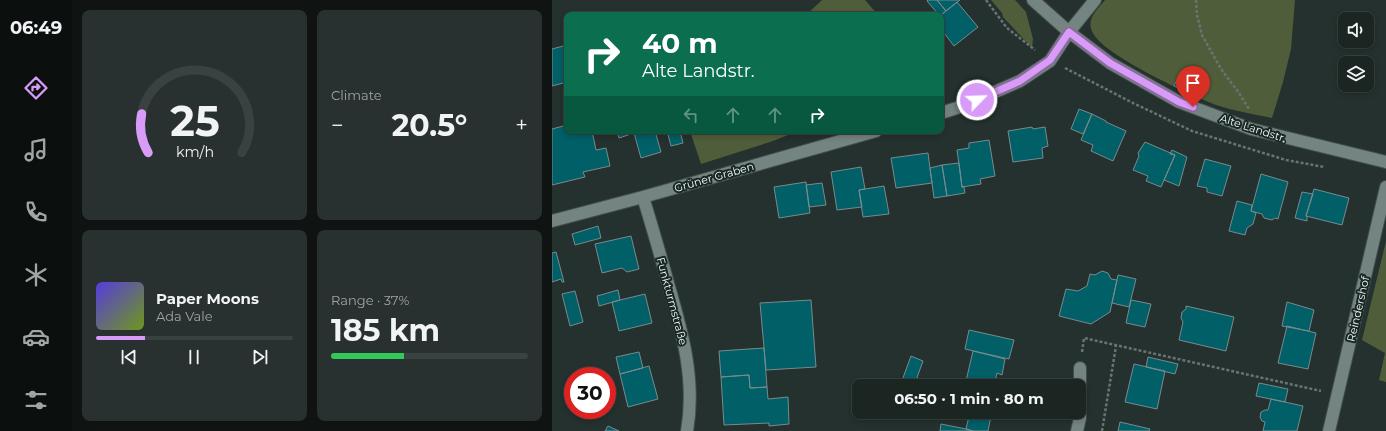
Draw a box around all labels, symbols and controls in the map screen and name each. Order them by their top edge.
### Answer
map controls [1338,12,1374,92]
button: sound [1338,12,1374,48]
text: 06:49 [10,17,62,39]
text: 40 m [642,26,718,60]
icon: right [576,28,628,80]
button: layers [1338,56,1374,92]
text: Alte Landstr. [642,60,755,82]
pin [1176,66,1210,107]
icon: arrive [1182,72,1204,94]
icon: directions [22,74,50,102]
position arrow [956,79,998,121]
text: Climate [331,87,382,103]
text: 25 [170,96,219,146]
icon: left [680,104,702,126]
icon: ahead [722,104,744,126]
icon: ahead [764,104,786,126]
icon: right [806,104,828,126]
text: 20.5° [392,107,467,144]
street label: Alte Landstr. [1218,111,1288,145]
text: − [331,112,344,139]
text: + [515,112,528,139]
icon: music [22,136,50,164]
text: km/h [175,142,214,160]
street label: Grüner Graben [673,159,755,195]
icon: phone [22,198,50,226]
street label: Funkturmstraße [654,256,691,347]
icon: climate [22,261,50,289]
street label: Reindershof [1344,274,1373,343]
text: Paper Moons [156,289,259,308]
text: Range · 37% [331,292,409,308]
text: Ada Vale [156,308,213,324]
text: 185 km [331,312,440,349]
icon: car [22,323,50,351]
icon: previous [118,346,140,368]
icon: pause [183,346,205,368]
icon: next [249,346,271,368]
speed limit sign: 30 [564,367,616,419]
icon: filters [22,386,50,414]
text: 06:50 · 1 min · 80 m [894,389,1044,408]

